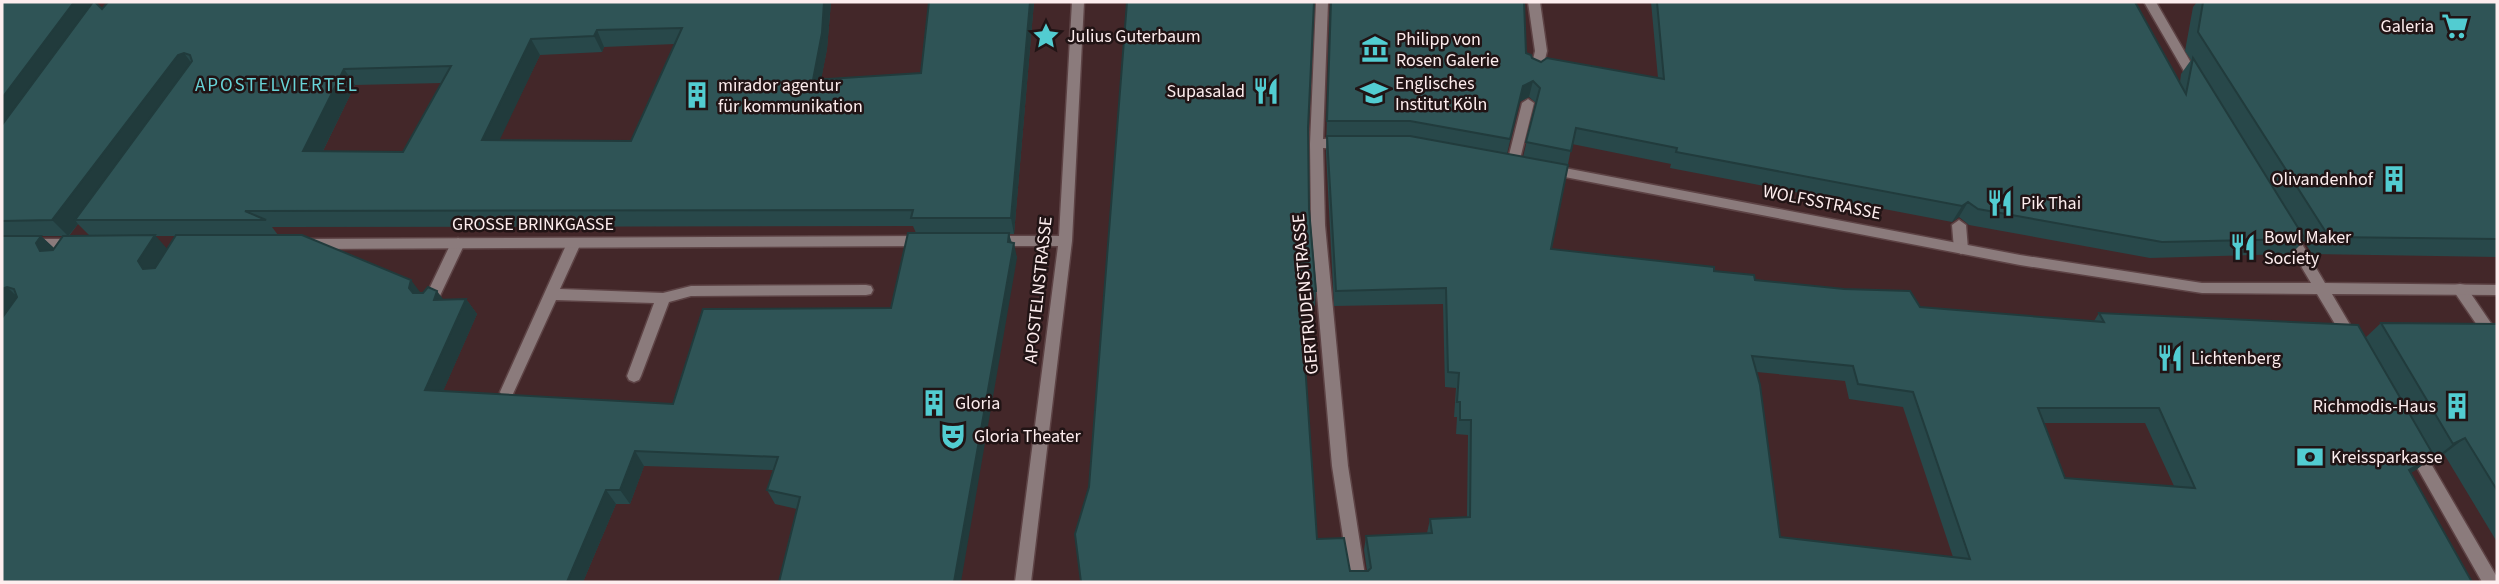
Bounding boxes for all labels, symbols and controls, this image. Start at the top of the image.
supermarket icon: Galeria [2440,11,2470,41]
place label: Galeria [2381,14,2434,39]
place icon: Julius Guterbaum [1031,21,1061,51]
place label: Julius Guterbaum [1067,24,1201,49]
place label: Philipp von Rosen Galerie [1396,27,1499,73]
museum icon: Philipp von Rosen Galerie [1360,34,1390,64]
place label: Englisches Institut Köln [1395,71,1487,117]
district label: APOSTELVIERTEL [195,72,359,99]
place label: mirador agentur für kommunikation [718,73,863,119]
restaurant icon: Supasalad [1251,76,1281,106]
school or university icon: Englisches Institut Köln [1359,78,1389,108]
place label: Supasalad [1167,79,1245,104]
building icon: mirador agentur für kommunikation [682,80,712,110]
building icon: Olivandenhof [2379,164,2409,194]
place label: Olivandenhof [2272,167,2374,192]
street label: WOLFSSTRASSE [1761,179,1883,226]
restaurant icon: Pik Thai [1985,188,2015,218]
place label: Pik Thai [2021,191,2081,216]
street label: GROSSE BRINKGASSE [452,212,614,237]
street label: GERTRUDENSTRASSE [1286,212,1325,376]
street label: APOSTELNSTRASSE [1018,215,1059,365]
place label: Bowl Maker Society [2264,225,2352,271]
restaurant icon: Bowl Maker Society [2228,232,2258,262]
restaurant icon: Lichtenberg [2155,343,2185,373]
place label: Lichtenberg [2191,346,2281,371]
building icon: Gloria [919,388,949,418]
place label: Gloria [955,391,1000,416]
building icon: Richmodis-Haus [2442,391,2472,421]
place label: Richmodis-Haus [2313,394,2436,419]
theatre icon: Gloria Theater [938,421,968,451]
place label: Gloria Theater [974,424,1082,449]
bank icon: Kreissparkasse [2295,442,2325,472]
place label: Kreissparkasse [2331,445,2443,470]

